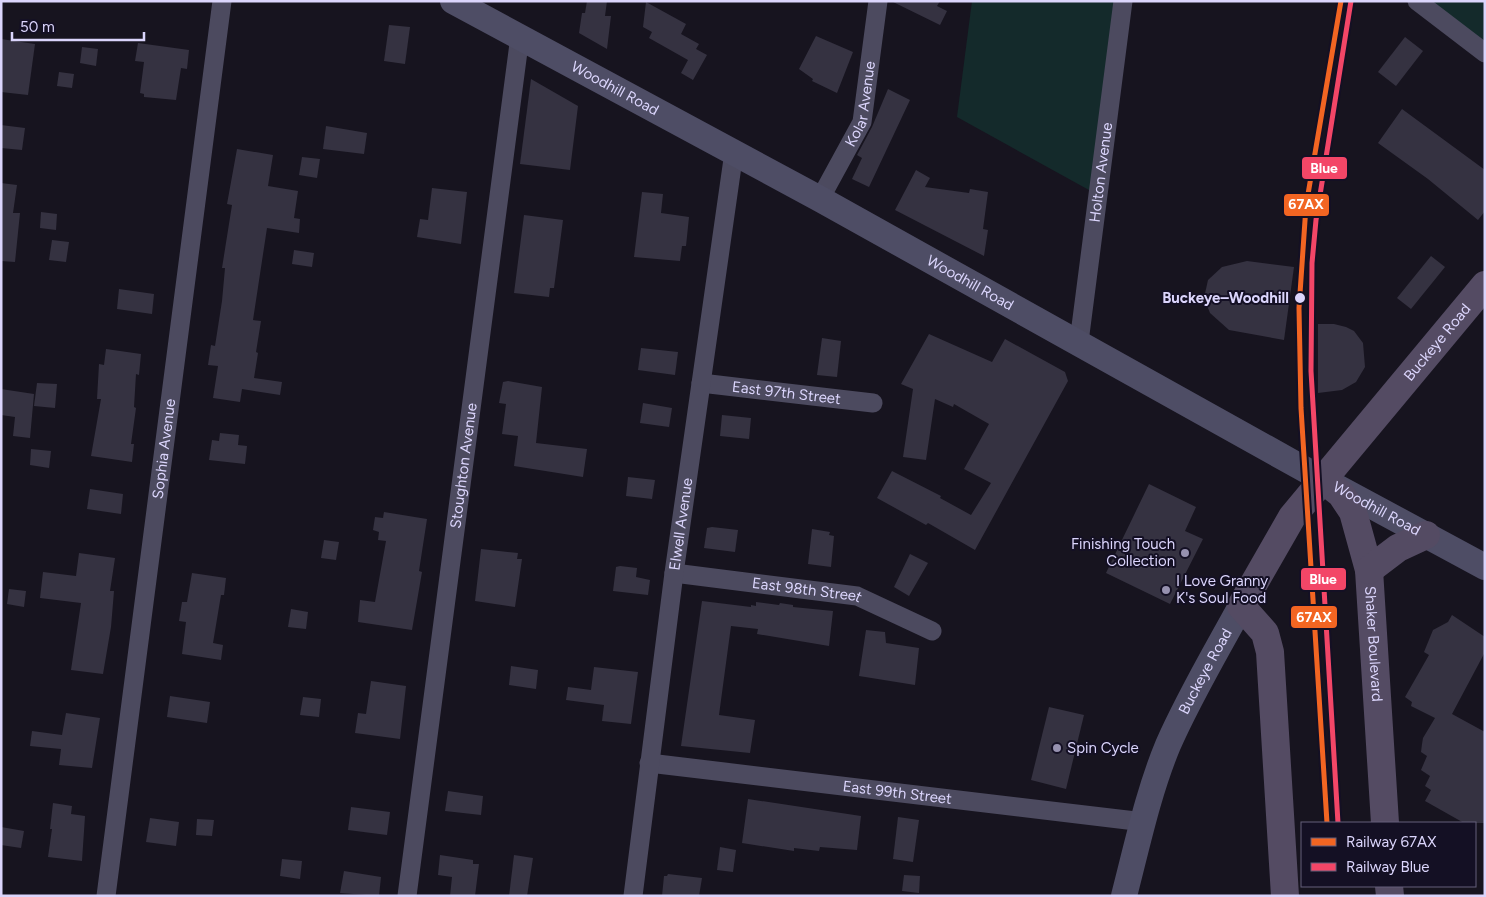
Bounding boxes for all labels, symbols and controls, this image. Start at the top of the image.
scale bar [12,10,145,42]
text: 50 m [20,18,55,36]
street label: Woodhill Road [568,57,662,119]
street label: Kolar Avenue [841,60,879,150]
street label: Holton Avenue [1086,121,1116,223]
line badge: Blue [1301,156,1348,180]
text: Blue [1310,160,1338,177]
line badge: 67AX [1283,193,1330,217]
text: 67AX [1288,196,1324,213]
street label: Woodhill Road [924,251,1017,314]
place label: Buckeye–Woodhill [1162,289,1289,307]
marker: Buckeye–Woodhill [1293,291,1307,305]
street label: Buckeye Road [1400,300,1475,385]
street label: East 97th Street [731,378,842,408]
street label: Sophia Avenue [149,398,179,500]
street label: Stoughton Avenue [446,402,481,530]
street label: Elwell Avenue [665,477,696,571]
street label: Woodhill Road [1330,478,1424,539]
place label: Finishing Touch Collection [1071,535,1175,570]
marker: Finishing Touch Collection [1179,547,1191,559]
line badge: Blue [1300,567,1347,591]
text: Blue [1309,571,1337,588]
place label: I Love Granny K's Soul Food [1176,572,1268,607]
street label: East 98th Street [751,574,865,606]
marker: I Love Granny K's Soul Food [1160,584,1172,596]
street label: Shaker Boulevard [1361,585,1386,702]
line badge: 67AX [1290,605,1338,629]
text: 67AX [1296,609,1332,626]
street label: Buckeye Road [1175,625,1236,717]
place label: Spin Cycle [1067,739,1139,757]
marker: Spin Cycle [1051,742,1063,754]
street label: East 99th Street [842,777,953,808]
legend [1301,822,1476,887]
text: Railway 67AX [1346,833,1437,851]
text: Railway Blue [1346,858,1430,876]

